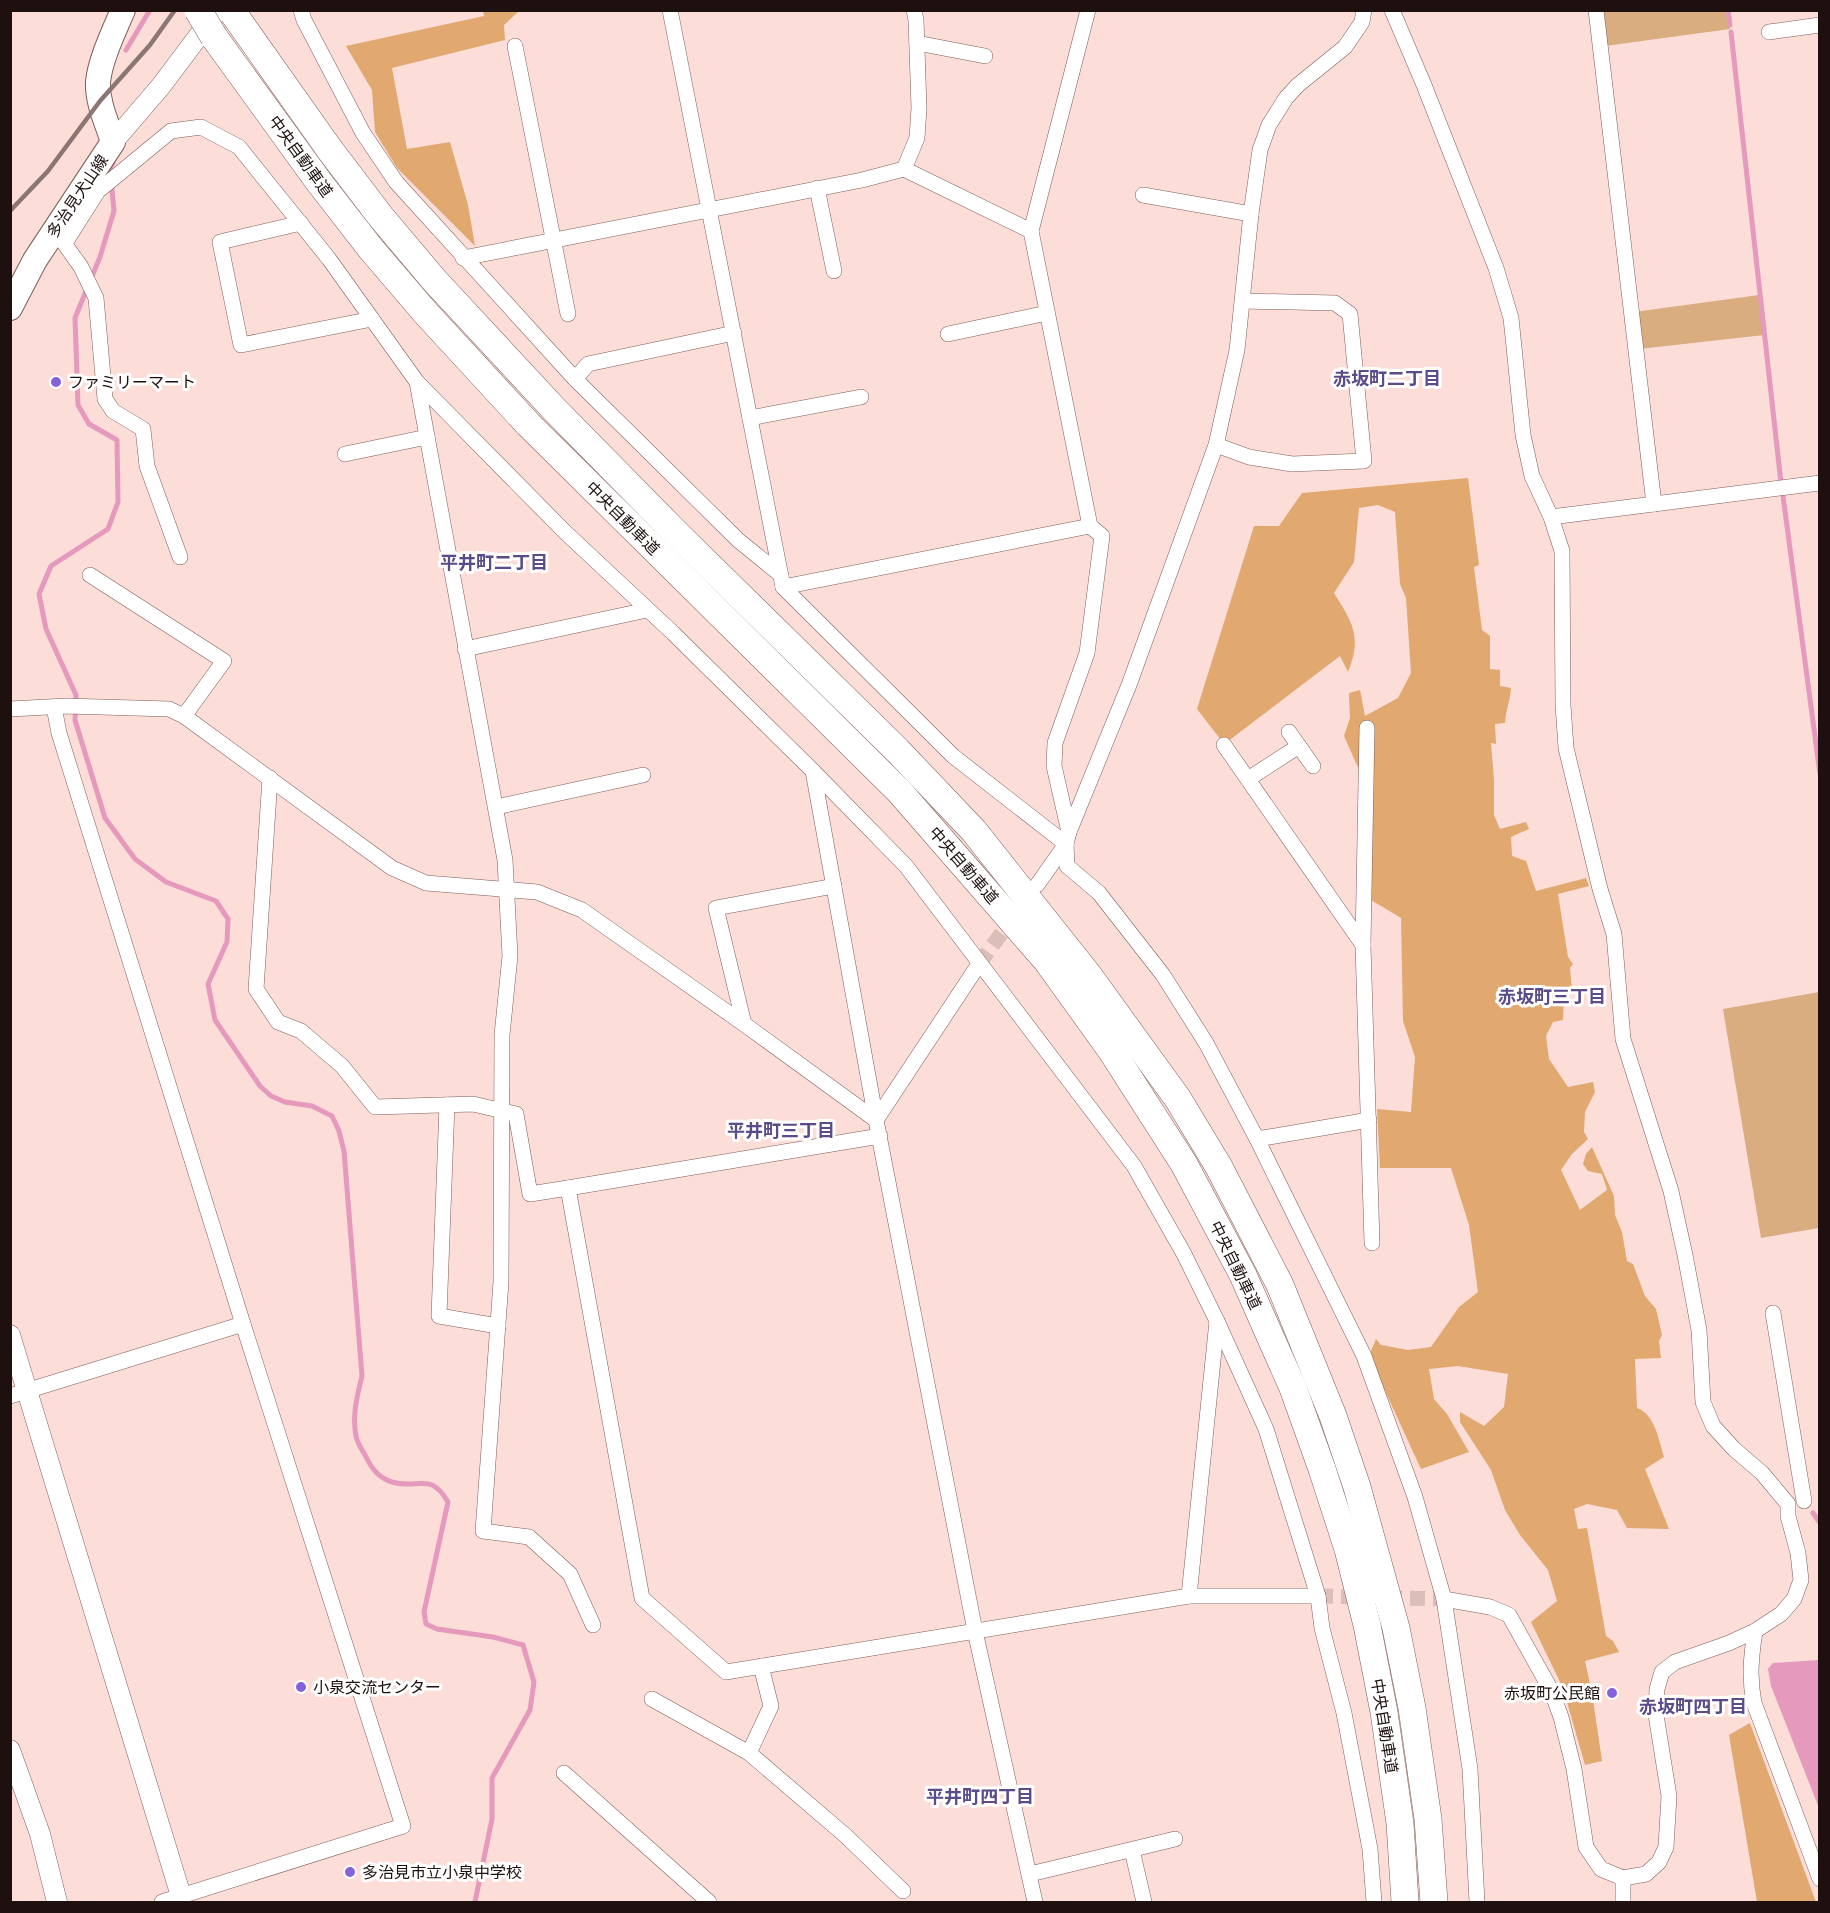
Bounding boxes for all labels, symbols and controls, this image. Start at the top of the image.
street label: 中央自動車道 [264,111,338,201]
street label: 多治見犬山線 [41,150,113,242]
district label: 赤坂町二丁目 [1333,366,1441,391]
place label: ファミリーマート [68,371,196,393]
marker: ファミリーマート [49,375,63,389]
street label: 中央自動車道 [581,476,665,560]
district label: 平井町二丁目 [440,550,548,575]
street label: 中央自動車道 [924,822,1004,908]
district label: 赤坂町三丁目 [1498,984,1606,1009]
district label: 平井町三丁目 [727,1118,835,1143]
street label: 中央自動車道 [1205,1217,1267,1313]
place label: 小泉交流センター [313,1676,441,1698]
street label: 中央自動車道 [1367,1677,1403,1775]
marker: 小泉交流センター [294,1680,308,1694]
place label: 赤坂町公民館 [1504,1682,1600,1704]
marker: 赤坂町公民館 [1605,1686,1619,1700]
district label: 赤坂町四丁目 [1639,1694,1747,1719]
district label: 平井町四丁目 [926,1784,1034,1809]
place label: 多治見市立小泉中学校 [362,1861,522,1883]
marker: 多治見市立小泉中学校 [343,1865,357,1879]

